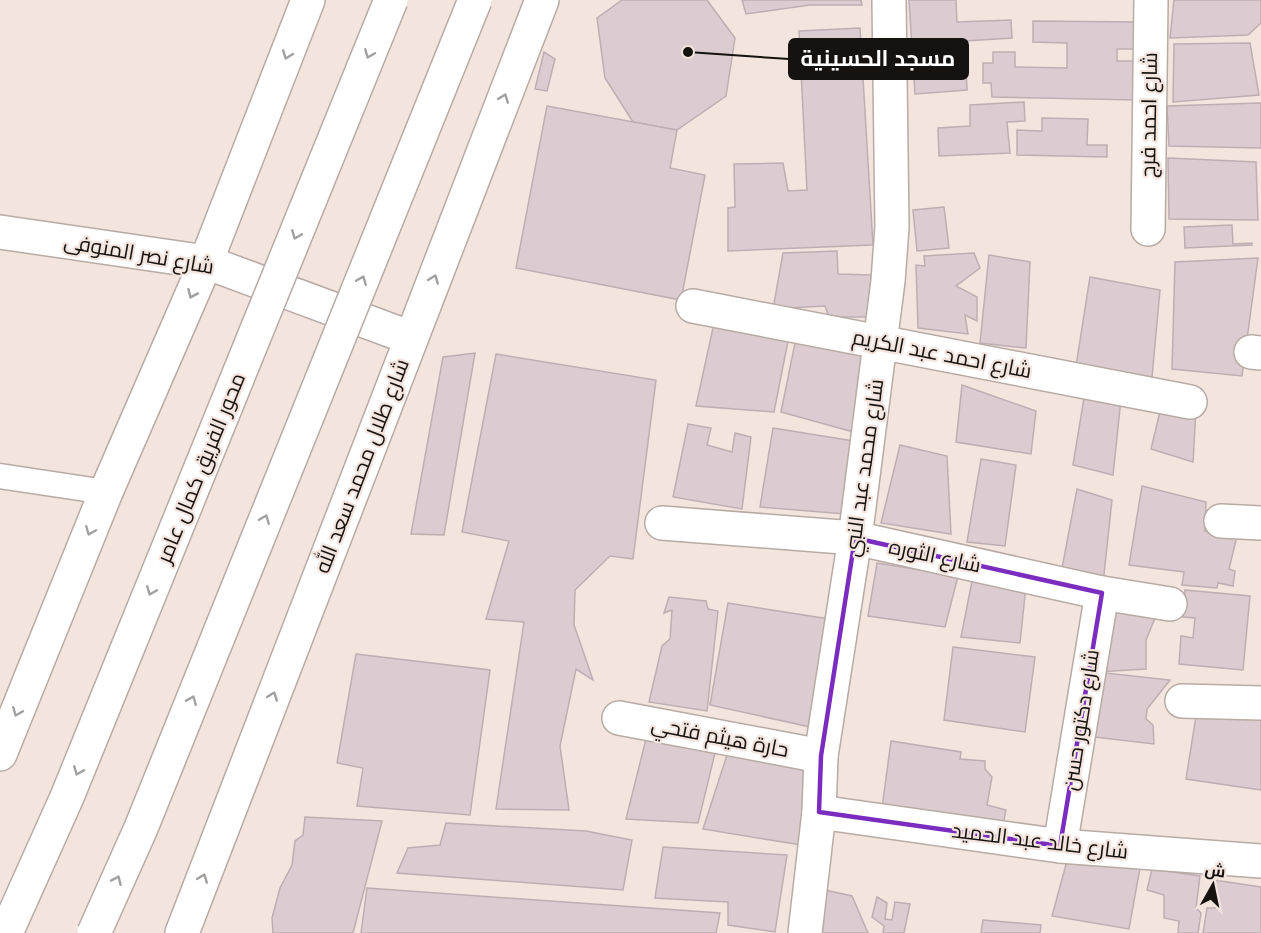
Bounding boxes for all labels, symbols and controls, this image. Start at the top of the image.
callout: مسجد الحسينية [789,39,968,79]
text: مسجد الحسينية [801,42,955,72]
one-way arrow [282,48,294,59]
one-way arrow [364,48,376,59]
street label: شارع احمد فرج [1133,52,1164,178]
one-way arrow [497,93,510,103]
street label: شارع نصر المنوفى [62,226,216,281]
one-way arrow [291,229,303,240]
one-way arrow [355,275,367,286]
one-way arrow [427,275,439,286]
one-way arrow [187,288,199,299]
street label: شارع احمد عبد الكريم [850,322,1034,385]
street label: شارع طلال محمد سعد الله [307,354,416,577]
street label: محور الفريق كمال عامر [149,368,251,568]
street label: شارع محمد عبد النبي [837,377,892,559]
one-way arrow [258,514,271,525]
one-way arrow [85,525,97,536]
street label: شارع الثوره [886,532,984,579]
one-way arrow [146,584,158,595]
street label: شارع دكتور حسن [1055,647,1106,793]
one-way arrow [266,692,278,703]
one-way arrow [185,695,197,706]
one-way arrow [12,706,24,717]
street label: حارة هيثم فتحي [648,709,791,766]
one-way arrow [73,765,85,776]
street label: شارع خالد عبد الحميد [950,815,1130,866]
north arrow [1183,855,1243,915]
text: ش [1203,858,1227,883]
one-way arrow [196,874,208,885]
one-way arrow [110,875,122,886]

